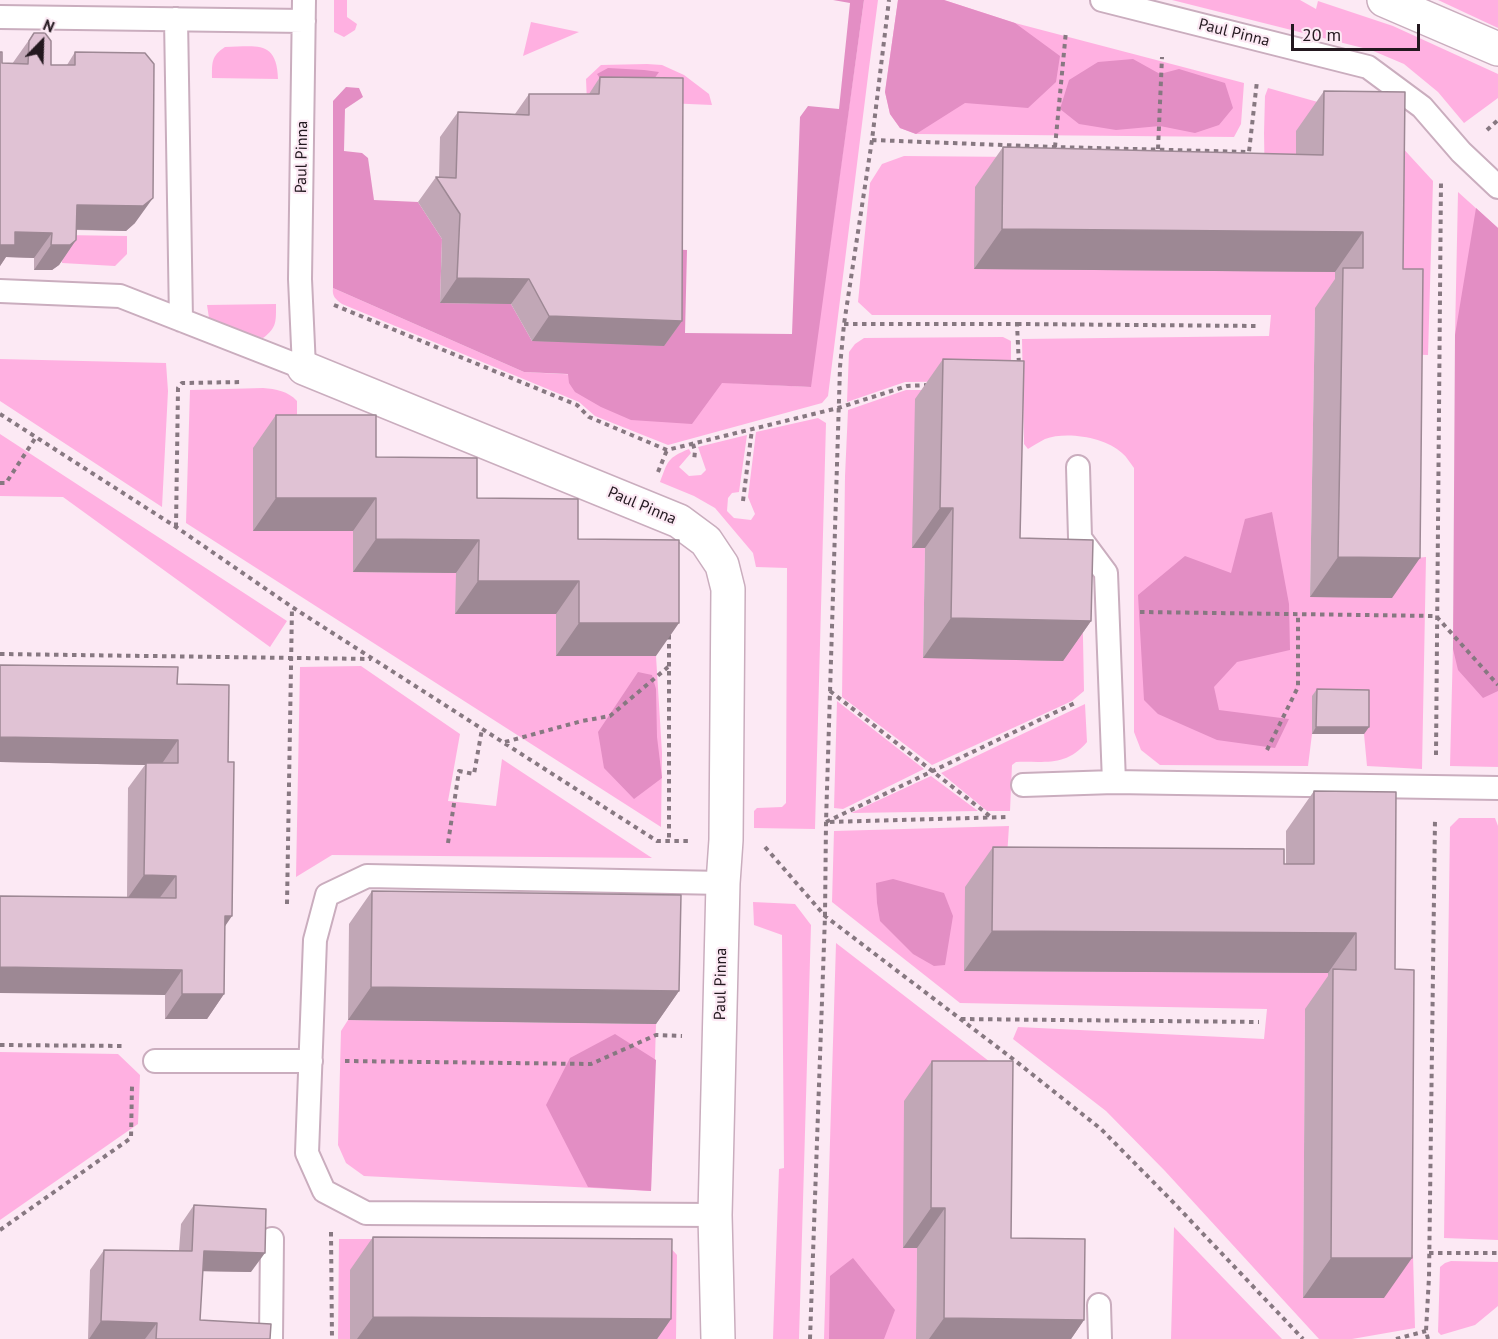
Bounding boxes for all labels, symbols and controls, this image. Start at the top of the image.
north arrow [12,12,72,72]
scale bar [1294,12,1423,50]
text: N [40,14,58,37]
street label: Paul Pinna [1196,15,1272,51]
text: 20 m [1302,23,1341,46]
street label: Paul Pinna [292,121,312,193]
street label: Paul Pinna [605,483,679,529]
street label: Paul Pinna [711,948,731,1020]

